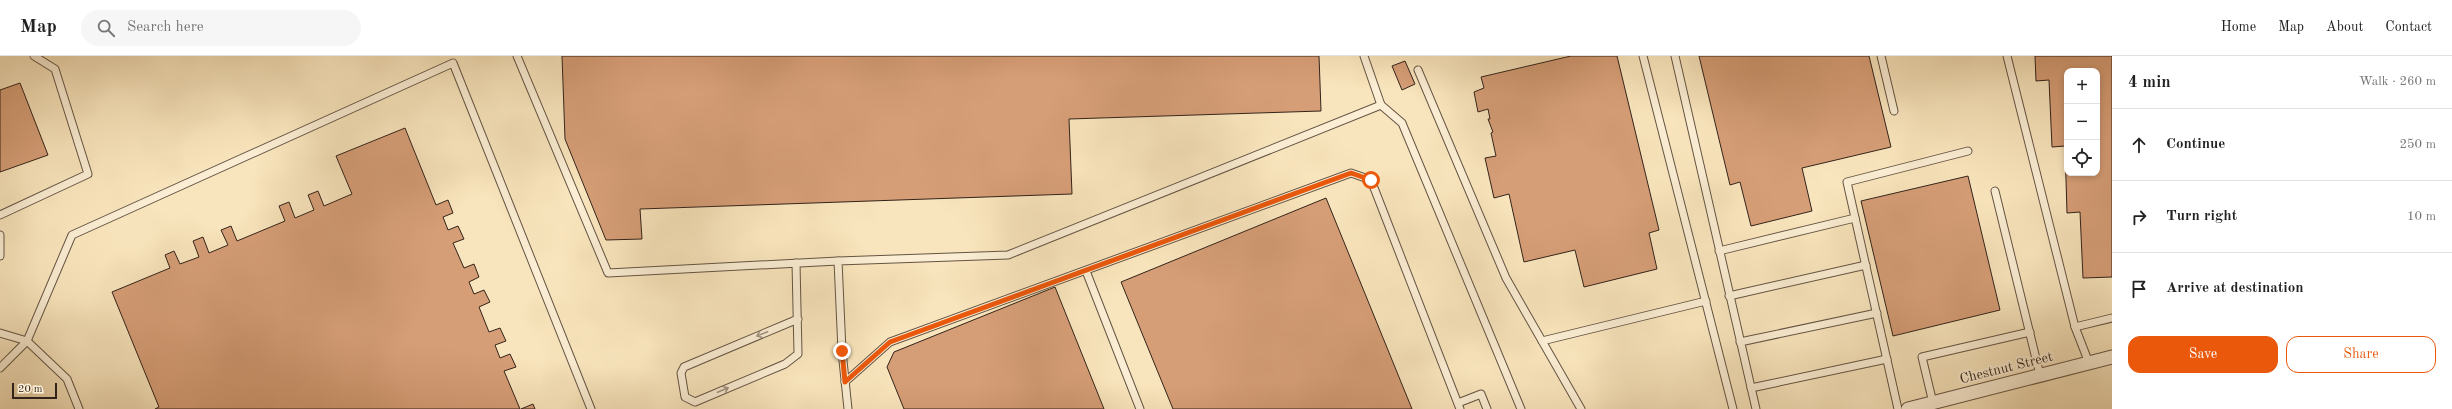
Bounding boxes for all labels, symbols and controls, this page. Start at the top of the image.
search box [81,10,361,46]
icon: search [95,17,117,39]
text: Map [20,18,57,37]
text: Search here [127,20,204,35]
text: Home [2221,20,2256,34]
text: Map [2278,20,2304,34]
text: About [2326,20,2363,34]
text: Contact [2385,20,2432,34]
map controls [2064,68,2100,176]
button: + [2064,68,2100,104]
text: 4 min [2128,74,2171,91]
text: Walk · 260 m [2359,75,2436,88]
button: − [2064,104,2100,140]
icon: ahead [2128,134,2150,156]
text: Continue [2166,137,2225,152]
text: 250 m [2399,138,2436,151]
button: locate [2064,140,2100,176]
route start [1362,171,1380,189]
icon: right [2128,206,2150,228]
text: Turn right [2166,209,2237,224]
text: 10 m [2407,210,2436,223]
icon: arrive [2128,278,2150,300]
text: Arrive at destination [2166,281,2304,296]
one-way arrow [756,331,768,339]
button: Save [2128,336,2278,373]
button: Share [2286,336,2436,373]
route end [833,342,851,360]
street label: Chestnut Street [1958,350,2054,386]
scale bar [12,381,57,400]
text: 20 m [18,384,43,395]
one-way arrow [717,386,729,393]

